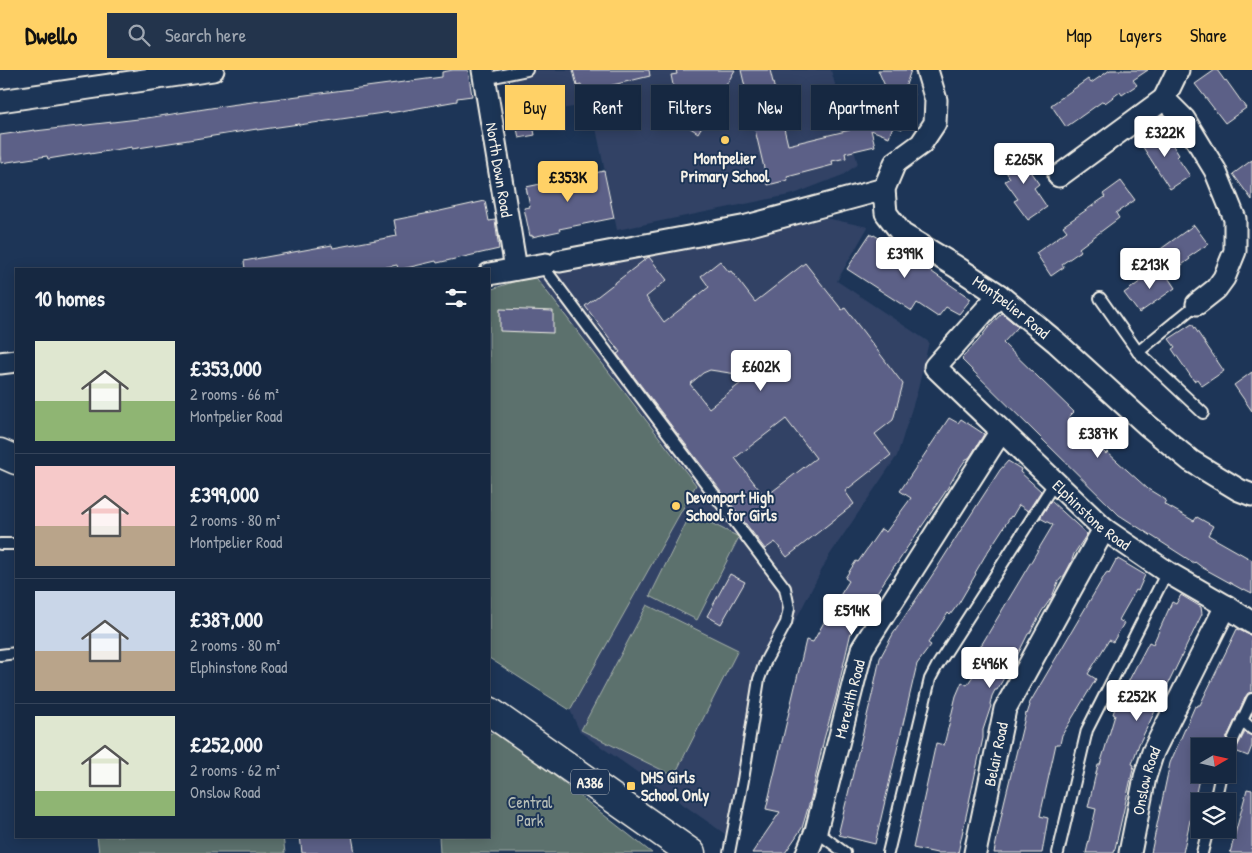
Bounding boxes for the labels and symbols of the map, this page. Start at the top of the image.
pin: £322K [1130,116,1200,158]
street label: North Down Road [481,121,518,219]
marker: Montpelier Primary School [719,134,731,146]
pin: £265K [989,142,1059,185]
place label: Montpelier Primary School [681,147,770,188]
pin: £353K [533,160,603,203]
pin: £399K [870,236,940,279]
pin: £213K [1115,248,1185,290]
street label: Montpelier Road [969,270,1055,344]
pin: £602K [726,350,796,392]
pin: £387K [1063,416,1133,459]
street label: Elphinstone Road [1048,475,1135,555]
place label: Devonport High School for Girls [686,486,778,526]
marker: Devonport High School for Girls [670,500,682,512]
pin: £514K [817,594,887,636]
pin: £496K [955,646,1025,689]
street label: Meredith Road [829,657,870,741]
pin: £252K [1102,680,1172,722]
street label: Belair Road [978,720,1013,788]
north arrow [1191,738,1236,782]
street label: Onslow Road [1127,742,1165,817]
place label: DHS Girls School Only [641,766,709,807]
road number: A386 [571,770,609,794]
marker: DHS Girls School Only [625,780,637,792]
park label: Central Park [508,791,553,831]

